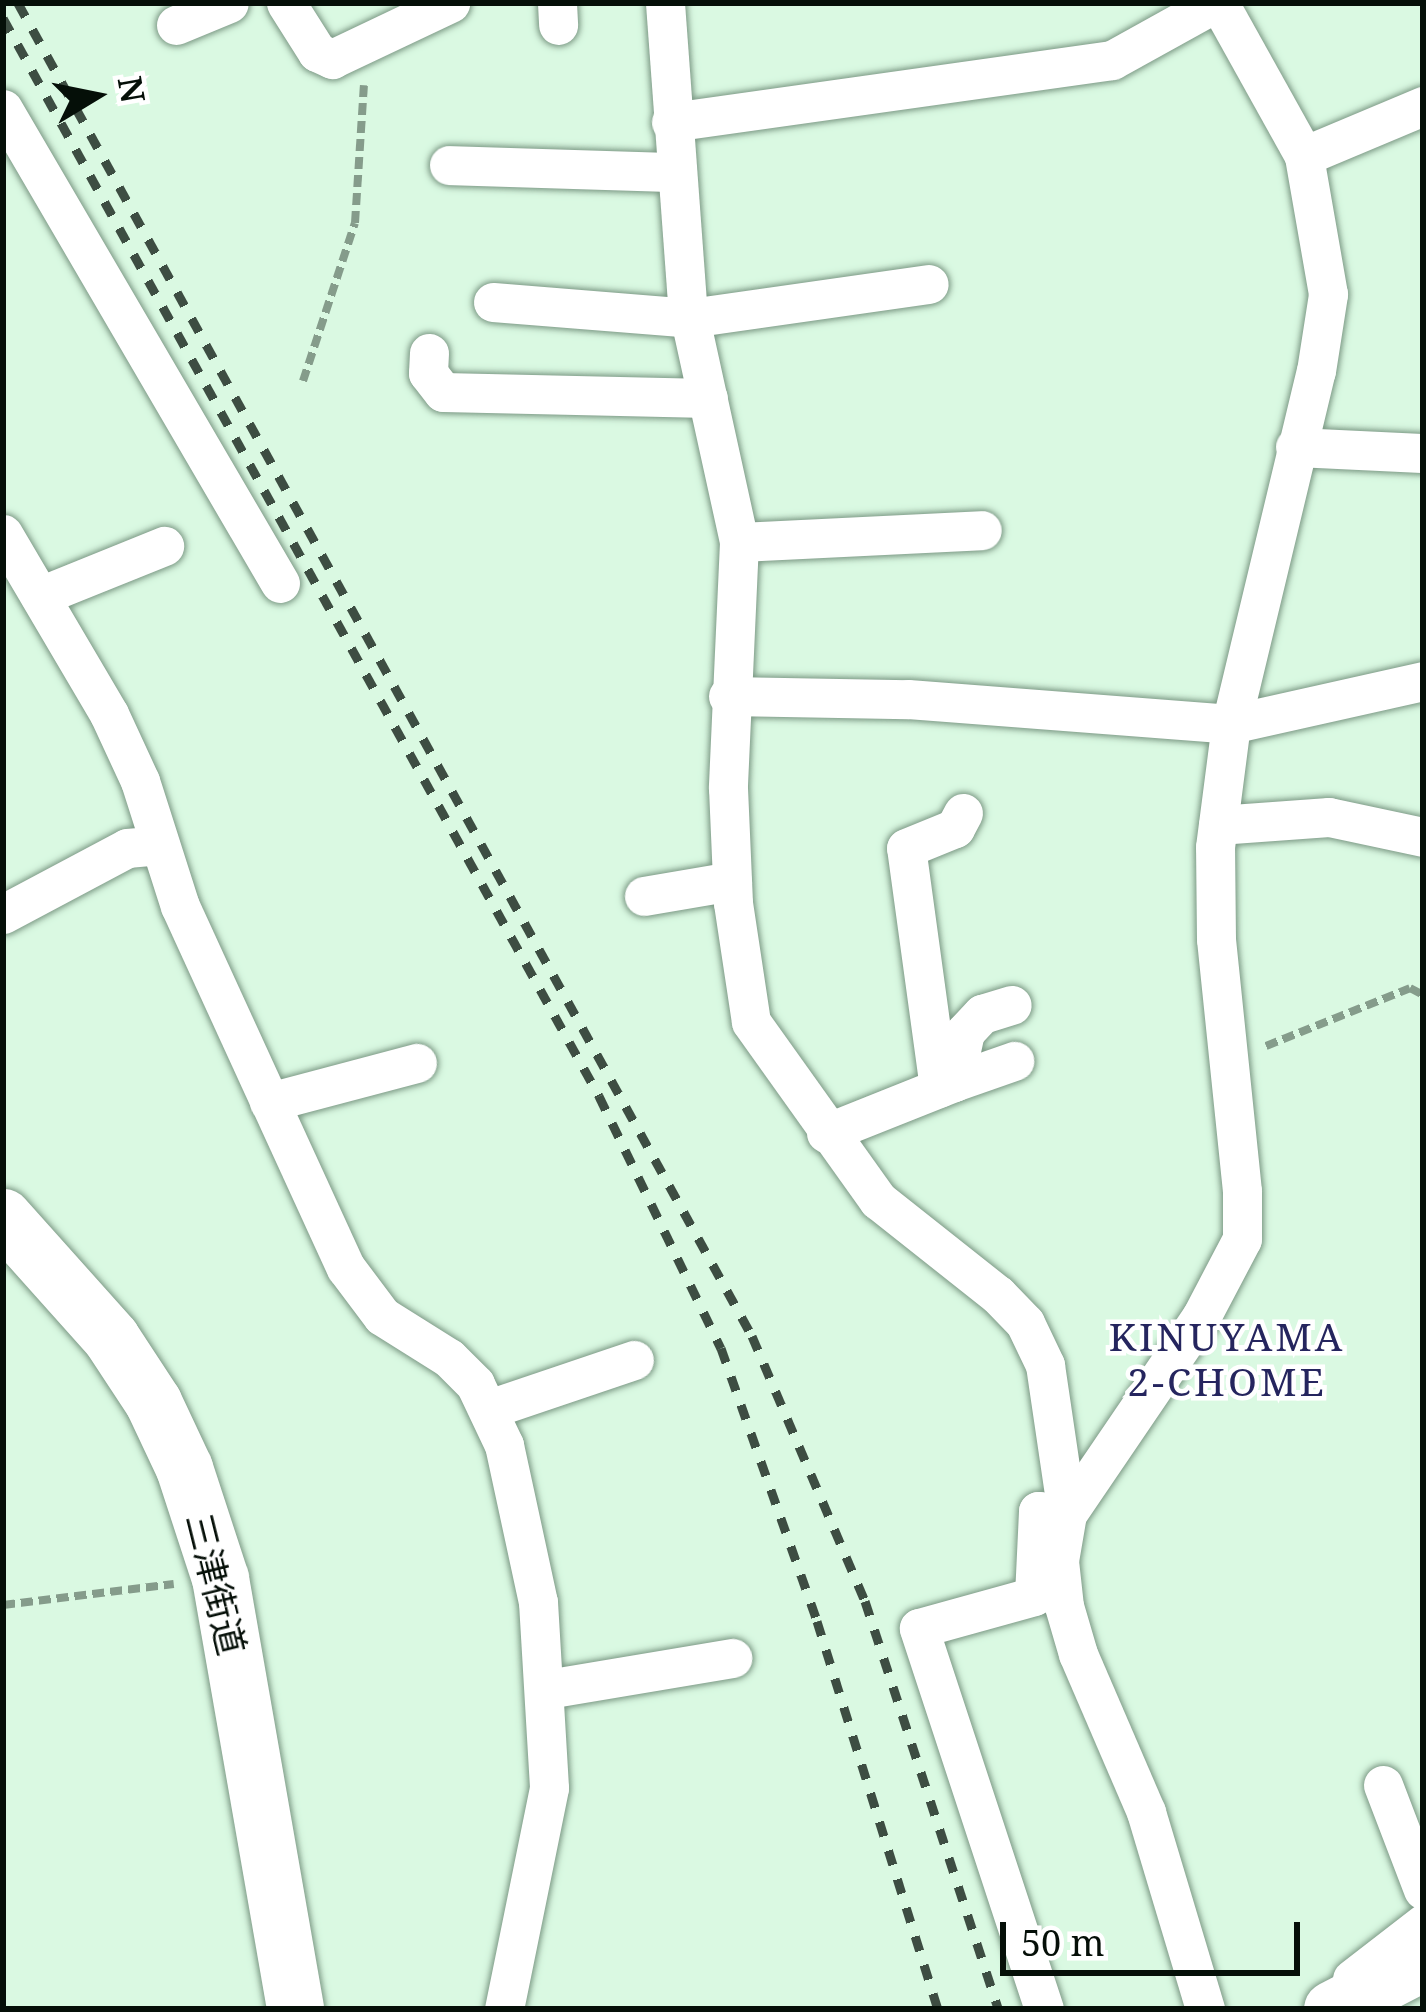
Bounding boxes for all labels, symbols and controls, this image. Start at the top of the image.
north arrow [36,36,156,156]
text: N [108,73,156,106]
district label: KINUYAMA 2-CHOME [1109,1314,1345,1405]
street label: 三津街道 [178,1509,254,1659]
scale bar [1006,1898,1306,1972]
text: 50 m [1021,1918,1105,1967]

